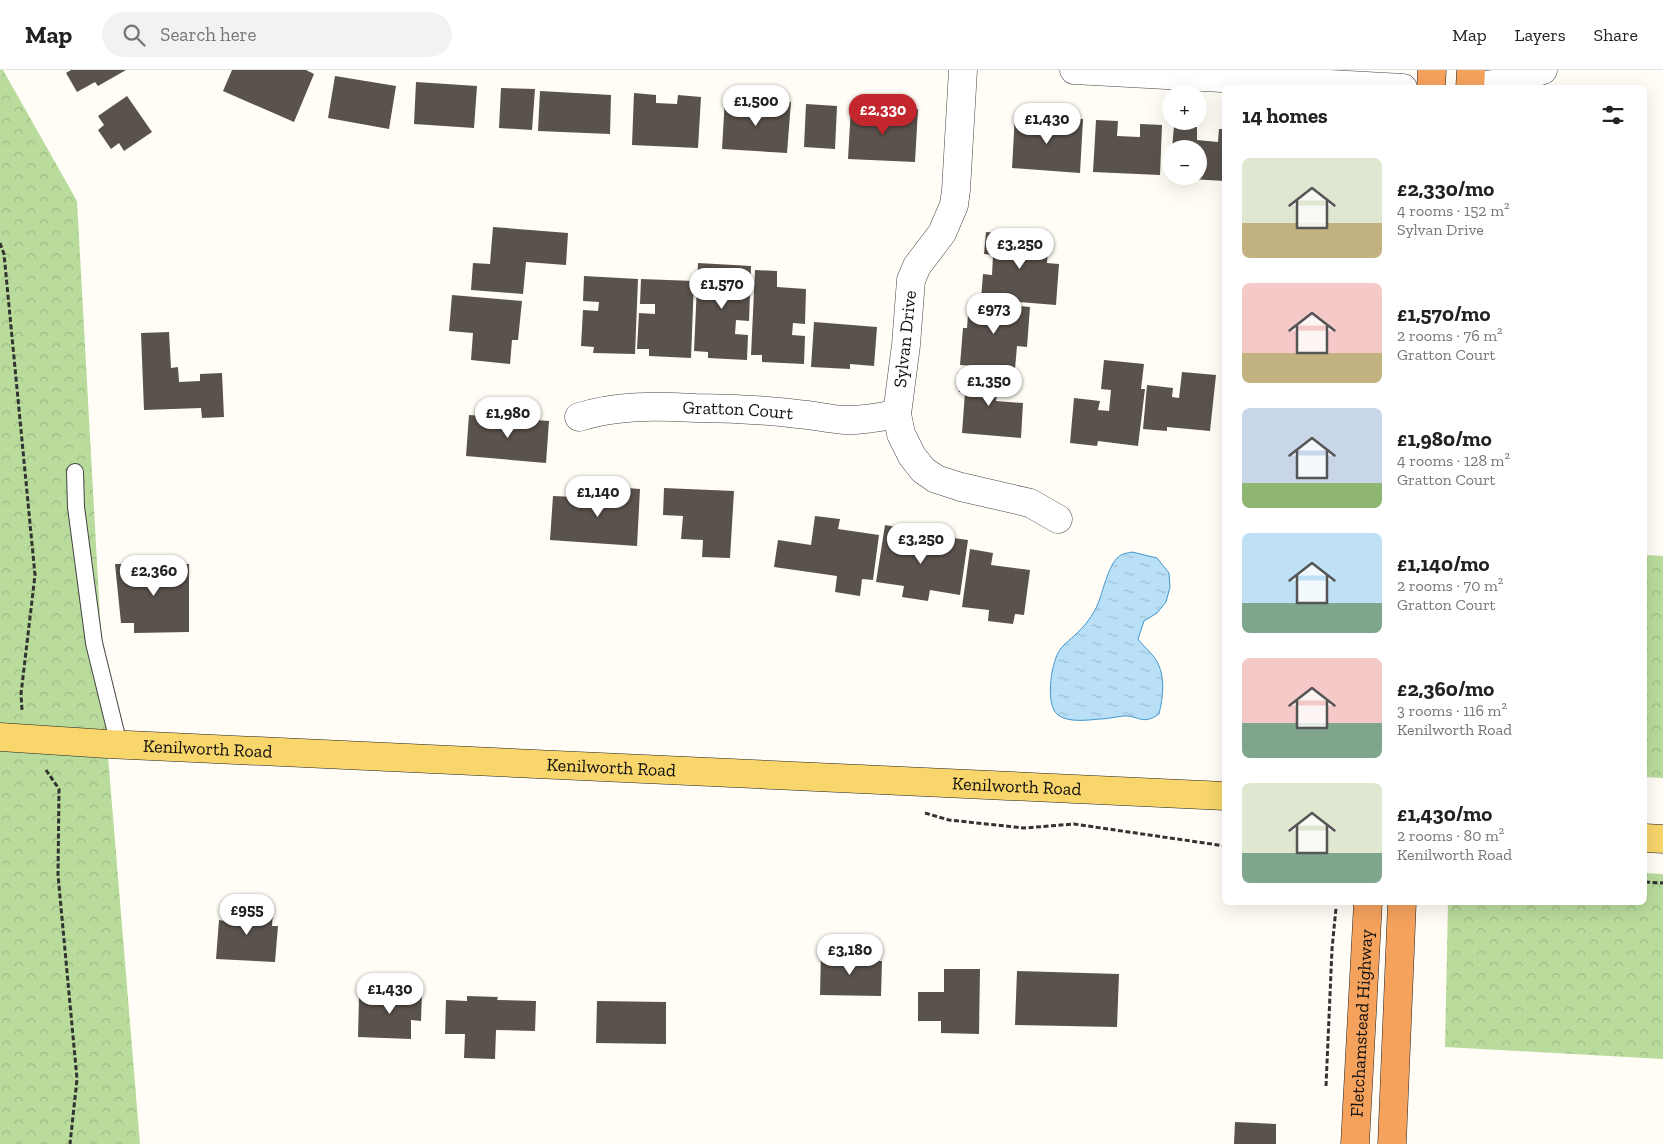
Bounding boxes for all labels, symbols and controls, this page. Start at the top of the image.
search box [102,12,452,57]
text: Map [25,20,72,49]
icon: search [120,21,148,49]
text: Search here [160,23,257,46]
text: Map [1452,24,1487,46]
text: Layers [1515,24,1566,46]
text: Share [1594,24,1638,46]
pin: £1,500 [715,85,797,127]
map controls [1162,85,1207,185]
button: + [1162,85,1207,130]
text: £1,500 [734,91,778,110]
pin: £2,330 [842,93,924,136]
text: £2,330 [860,100,906,119]
icon: filters [1599,101,1627,129]
pin: £1,430 [1006,102,1088,145]
text: 14 homes [1242,103,1328,128]
text: £1,430 [1025,109,1069,128]
button: − [1162,140,1207,185]
text: £2,330/mo [1397,176,1494,201]
icon: home [1282,178,1342,238]
text: 4 rooms · 152 m² [1397,201,1510,220]
text: Sylvan Drive [1397,220,1484,239]
pin: £3,250 [979,228,1061,270]
text: £3,250 [997,234,1043,253]
pin: £1,570 [681,268,763,310]
text: £1,570 [700,274,744,293]
street label: Sylvan Drive [889,289,921,389]
pin: £973 [964,292,1024,335]
text: £973 [978,299,1010,318]
text: £1,570/mo [1397,301,1490,326]
icon: home [1282,303,1342,363]
text: 2 rooms · 76 m² [1397,326,1503,345]
text: Gratton Court [1397,345,1496,364]
pin: £1,350 [948,364,1030,407]
text: £1,350 [967,371,1011,390]
pin: £1,980 [467,396,549,439]
street label: Gratton Court [682,396,795,424]
text: £1,980 [486,403,530,422]
text: £1,980/mo [1397,426,1492,451]
icon: home [1282,428,1342,488]
text: 4 rooms · 128 m² [1397,451,1510,470]
text: Gratton Court [1397,470,1496,489]
pin: £1,140 [557,476,639,518]
text: £1,140 [577,482,619,501]
pin: £3,250 [880,522,962,565]
text: £3,250 [898,529,944,548]
text: £1,140/mo [1397,551,1490,576]
icon: home [1282,553,1342,613]
pin: £2,360 [113,554,195,597]
text: £2,360 [131,561,177,580]
text: 2 rooms · 70 m² [1397,576,1503,595]
text: Gratton Court [1397,595,1496,614]
text: £2,360/mo [1397,676,1494,701]
icon: home [1282,678,1342,738]
text: 3 rooms · 116 m² [1397,701,1507,720]
text: Kenilworth Road [1397,720,1512,739]
street label: Kenilworth Road [143,735,273,763]
street label: Kenilworth Road [546,753,676,781]
street label: Kenilworth Road [952,772,1082,800]
text: £1,430/mo [1397,801,1492,826]
icon: home [1282,803,1342,863]
text: 2 rooms · 80 m² [1397,826,1504,845]
text: Kenilworth Road [1397,845,1512,864]
pin: £955 [217,894,277,936]
text: £955 [230,900,264,919]
street label: Fletchamstead Highway [1345,928,1378,1118]
pin: £3,180 [809,934,891,976]
text: £3,180 [828,940,872,959]
pin: £1,430 [349,972,431,1015]
text: £1,430 [368,979,412,998]

